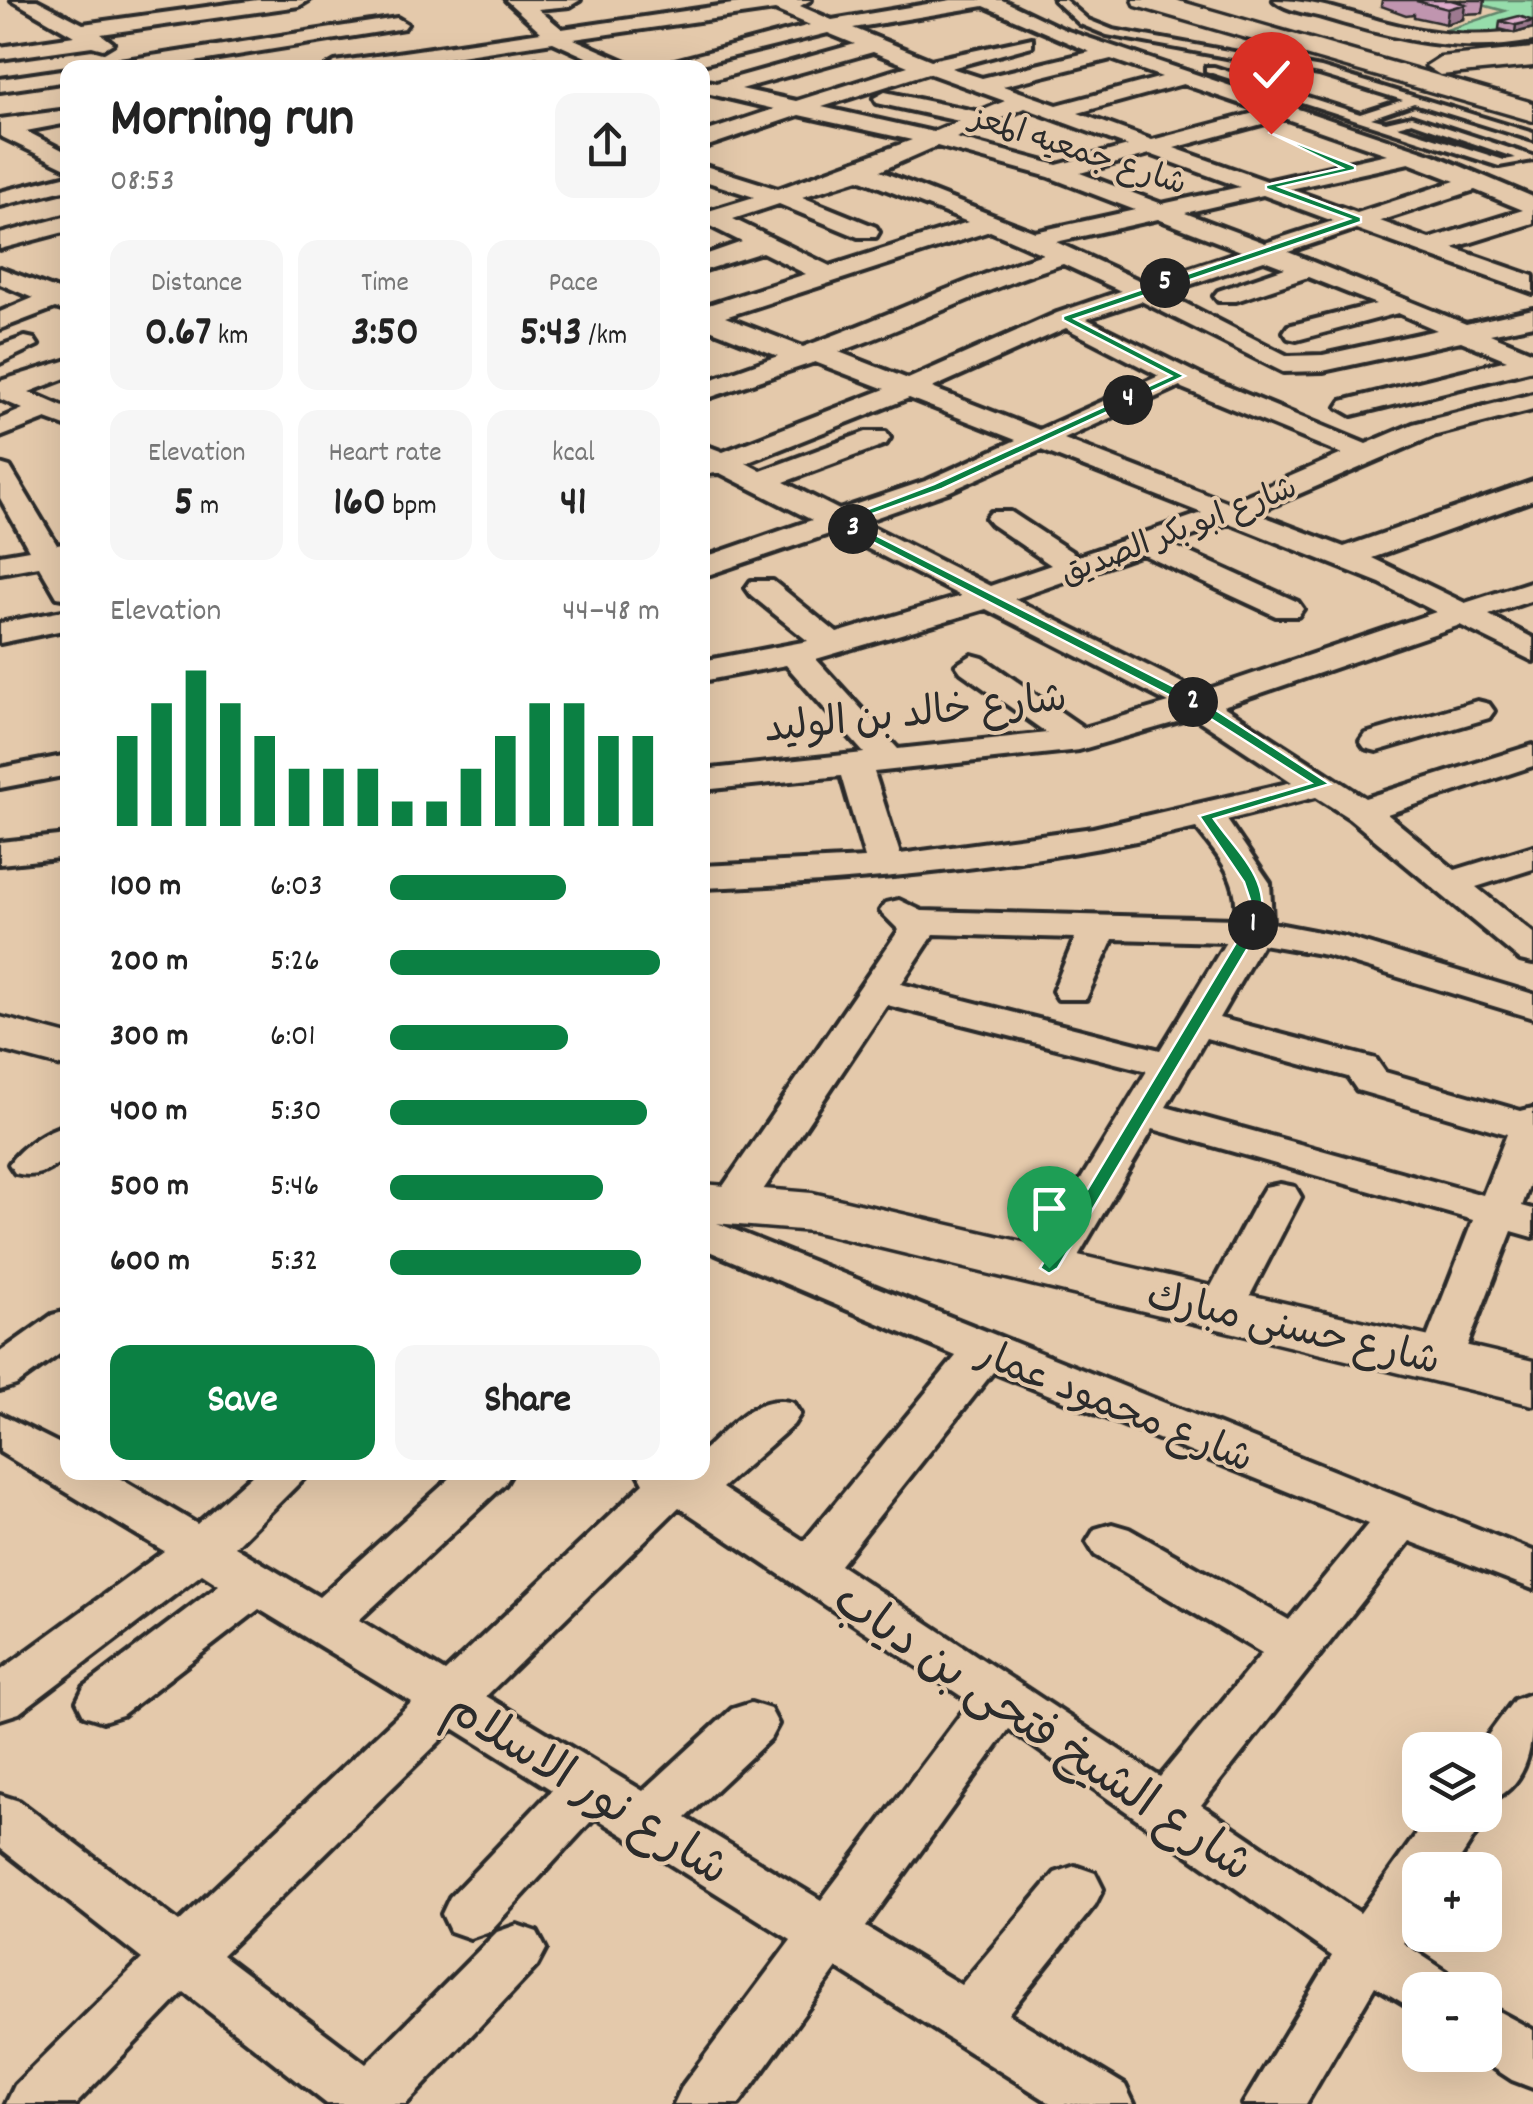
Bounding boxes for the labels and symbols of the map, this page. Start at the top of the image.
pin [1229,32,1314,135]
street label: شارع جمعيه المعز [961,96,1191,210]
pin: 5 [1140,258,1190,308]
pin: 4 [1103,375,1153,425]
street label: شارع ابو بكر الصديق [1055,467,1305,600]
pin: 3 [828,504,878,554]
street label: شارع خالد بن الوليد [761,673,1070,762]
pin: 2 [1168,677,1218,727]
pin: 1 [1228,900,1278,950]
pin [1007,1166,1092,1269]
street label: شارع حسنى مبارك [1140,1271,1445,1394]
street label: شارع محمود عمار [966,1328,1260,1491]
street label: شارع الشيخ فتحى بن دياب [817,1569,1265,1903]
street label: شارع نور الاسلام [430,1678,740,1907]

